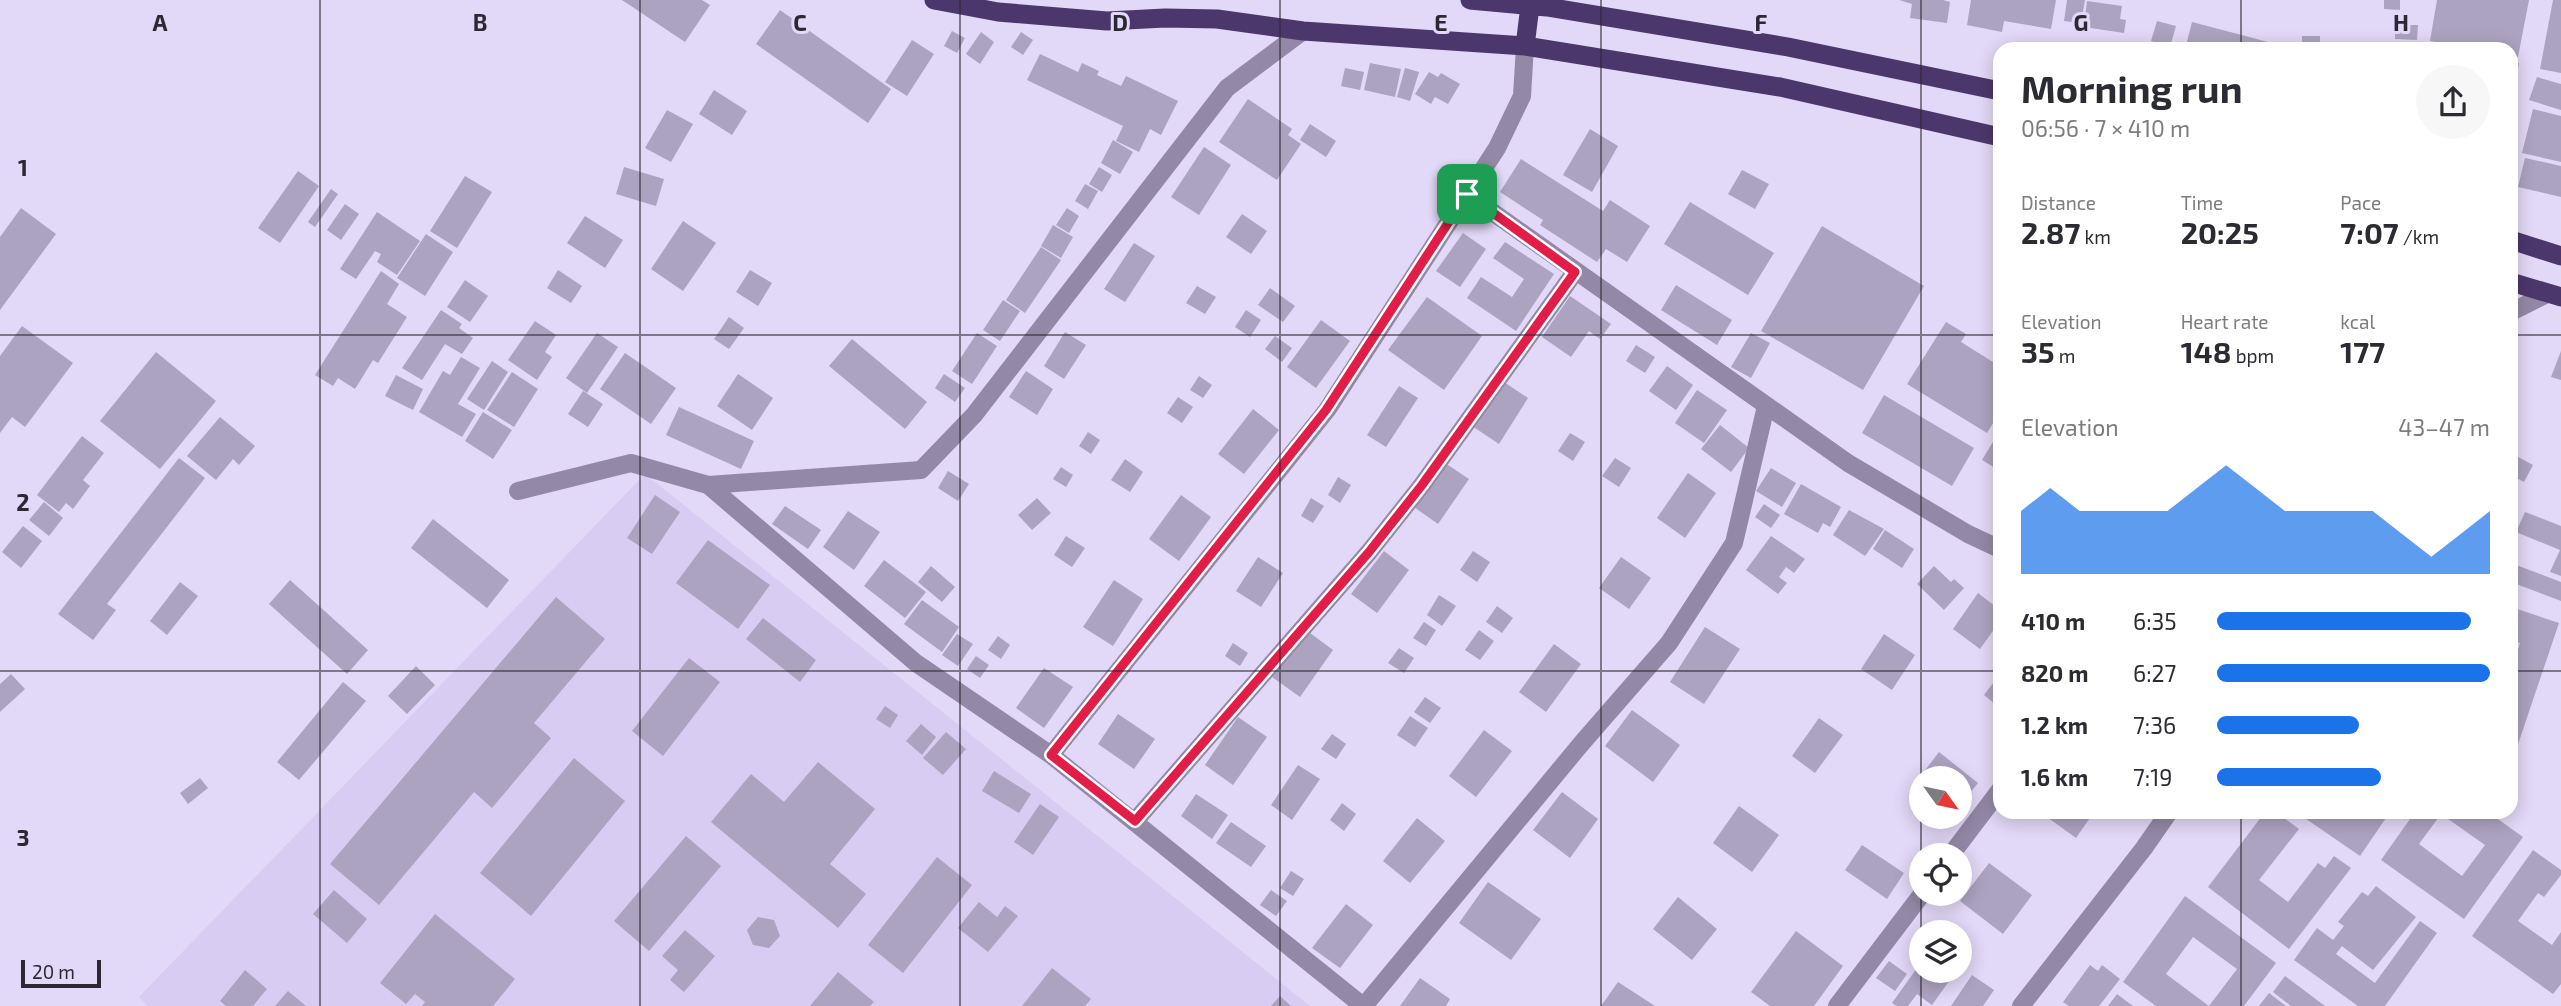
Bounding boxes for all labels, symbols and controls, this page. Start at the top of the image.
text: A [152,8,168,36]
text: B [473,8,487,36]
text: C [793,8,807,36]
text: D [1112,8,1128,36]
text: E [1434,8,1448,36]
text: F [1755,8,1768,36]
text: G [2074,8,2088,36]
text: H [2393,8,2409,36]
text: Morning run [2021,65,2242,111]
button: share [2416,65,2490,139]
text: 06:56 · 7 × 410 m [2021,114,2190,142]
text: 1 [18,153,28,181]
pin [1437,164,1497,224]
icon: arrive [1448,175,1486,213]
text: Distance [2021,191,2096,214]
text: Time [2181,191,2223,214]
text: Pace [2340,191,2381,214]
text: 2.87 [2021,214,2080,250]
text: 20:25 [2181,214,2259,250]
text: 7:07 [2340,214,2399,250]
text: km [2080,225,2111,248]
text: /km [2399,225,2439,248]
text: Elevation [2021,310,2102,333]
text: Heart rate [2181,310,2269,333]
text: kcal [2340,310,2375,333]
text: 35 [2021,333,2055,369]
text: 148 [2181,333,2231,369]
text: 177 [2340,333,2385,369]
text: m [2055,344,2075,367]
text: bpm [2231,344,2274,367]
text: Elevation [2021,413,2119,441]
text: 43–47 m [2398,413,2490,441]
text: 2 [16,488,30,516]
text: 410 m [2021,607,2085,635]
text: 6:35 [2133,607,2177,635]
text: 820 m [2021,659,2088,687]
text: 6:27 [2133,659,2176,687]
text: 1.2 km [2021,711,2088,739]
text: 7:36 [2133,711,2176,739]
text: 1.6 km [2021,763,2088,791]
text: 7:19 [2133,763,2173,791]
north arrow [1909,766,1972,830]
map controls [1909,766,1972,983]
text: 3 [16,823,30,851]
button: locate [1909,843,1972,906]
button: layers [1909,920,1972,983]
scale bar [21,957,102,989]
text: 20 m [32,960,75,983]

